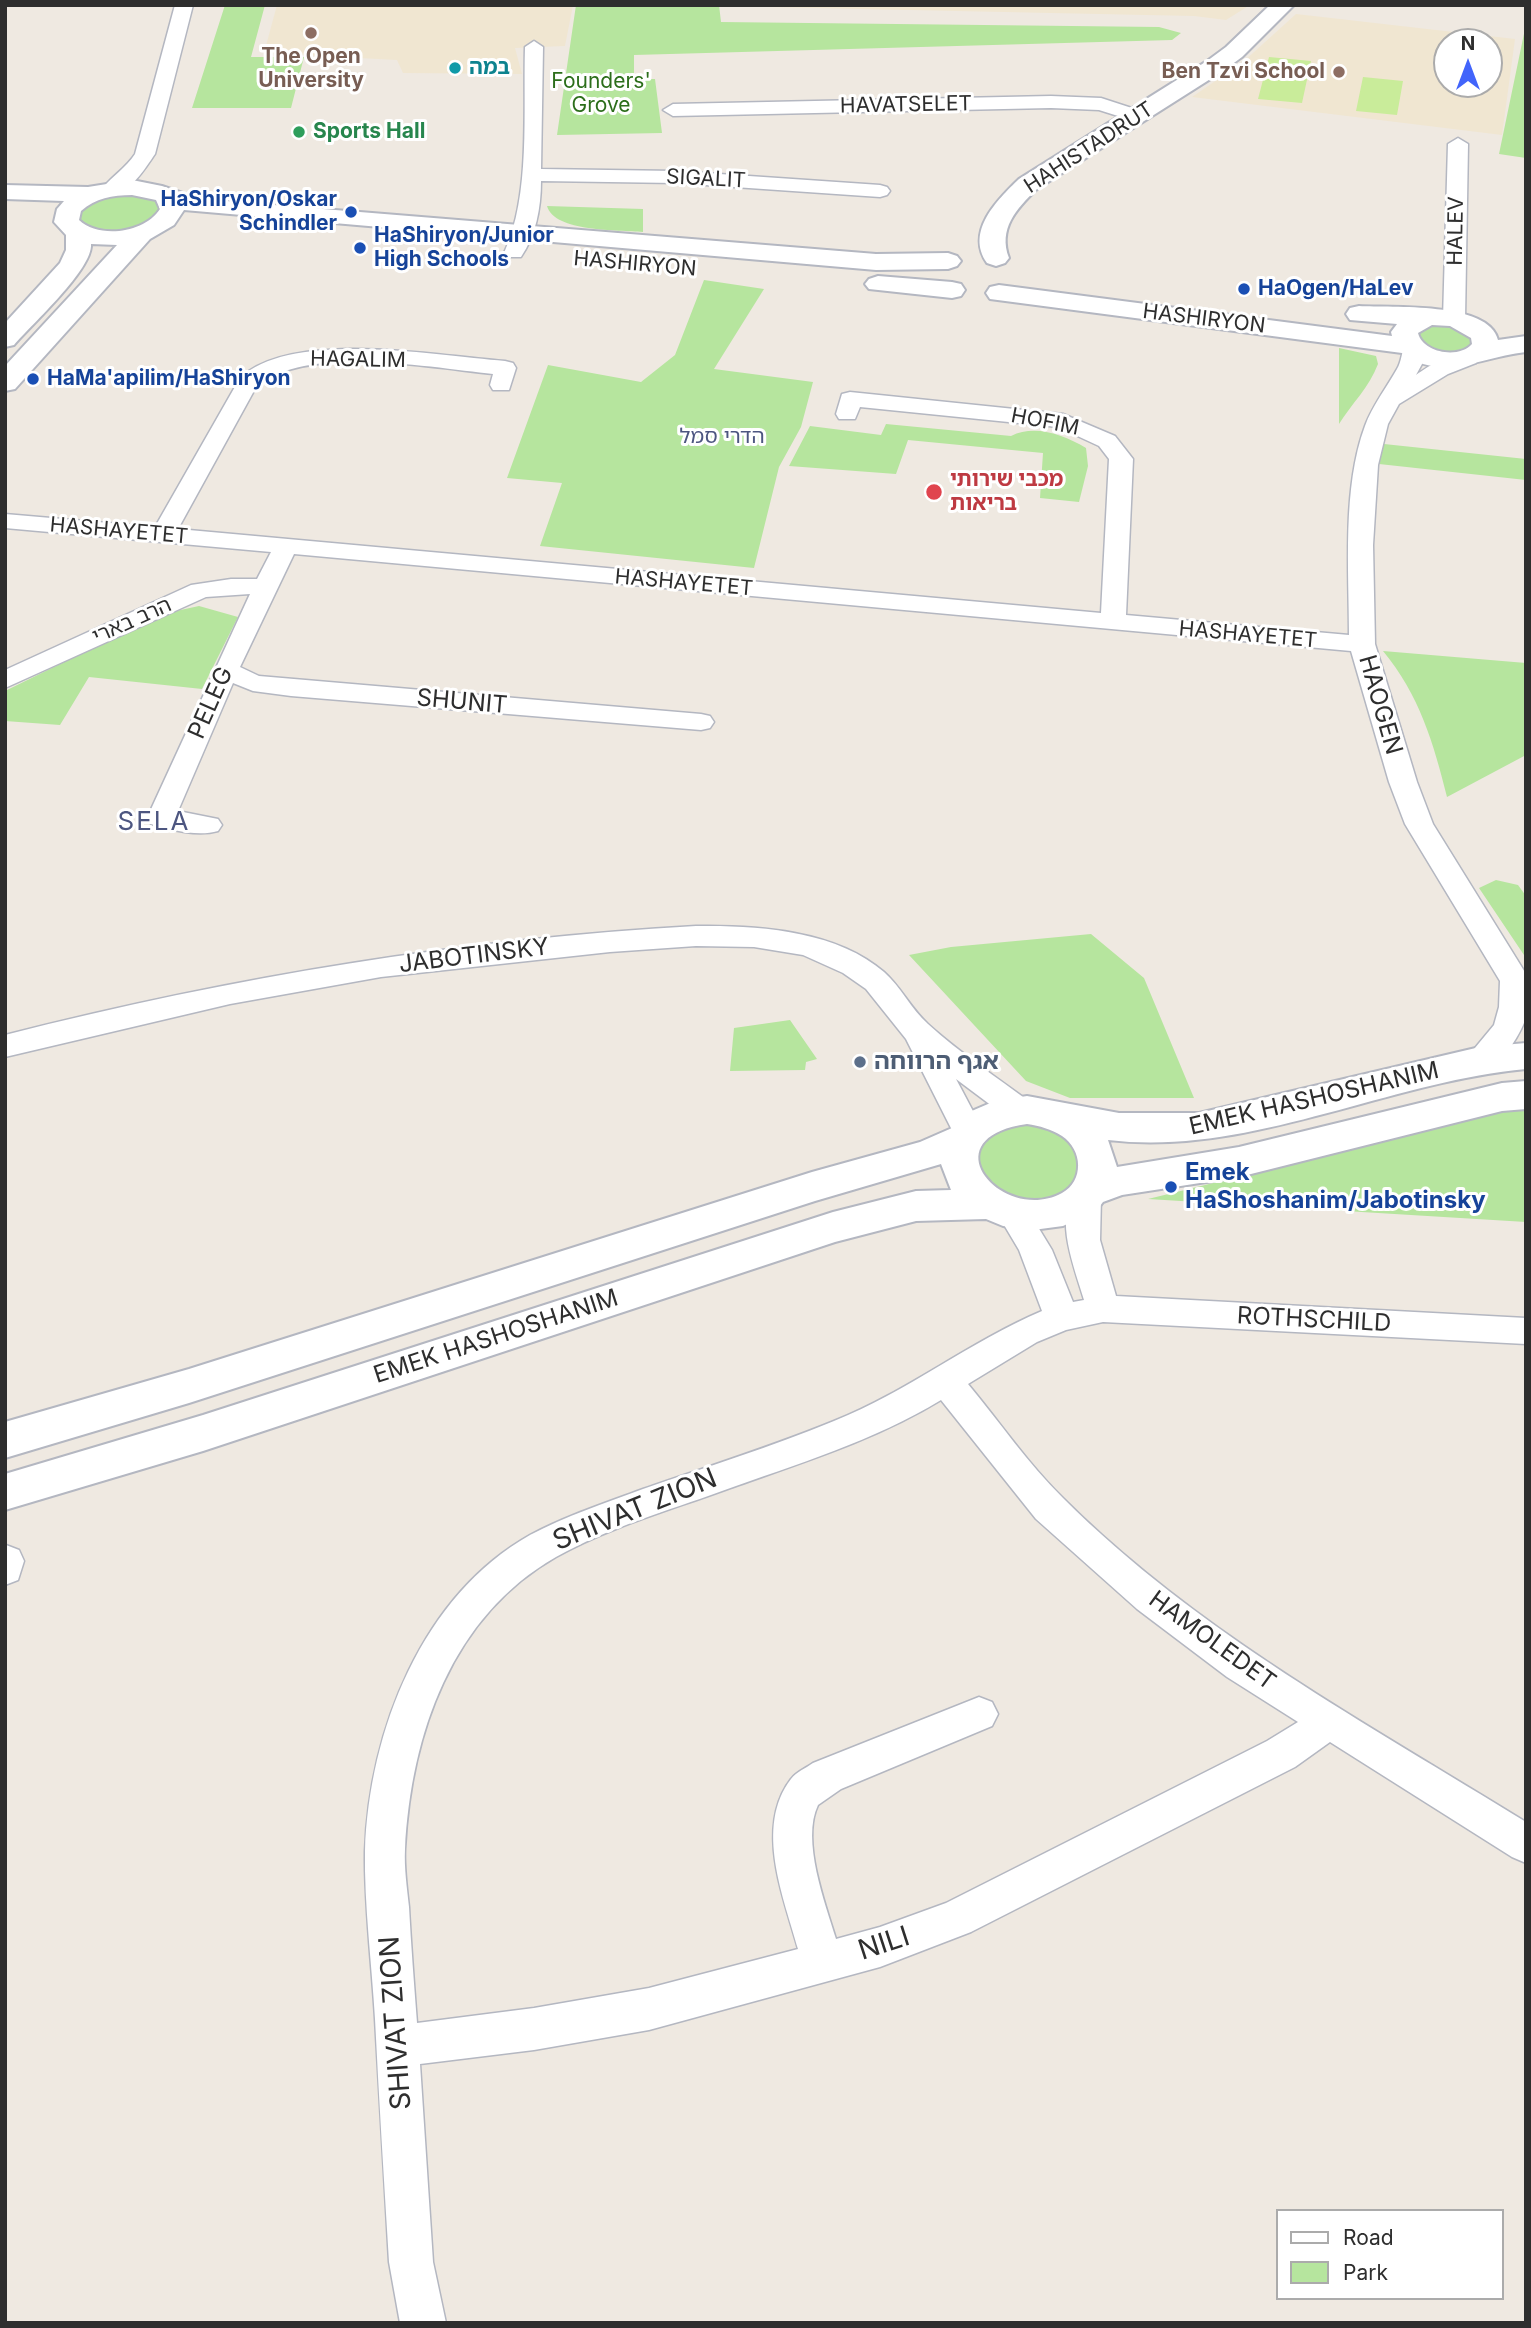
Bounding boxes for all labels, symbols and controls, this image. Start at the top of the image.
marker: The Open University [303,25,319,41]
north arrow [1433,28,1503,98]
text: N [1461,32,1475,55]
place label: The Open University [258,44,364,94]
place label: במה [469,55,510,81]
place label: Ben Tzvi School [1162,59,1325,85]
marker: במה [447,60,463,76]
marker: Ben Tzvi School [1331,64,1347,80]
park label: Founders' Grove [551,69,651,119]
street label: HAVATSELET [840,91,972,119]
street label: HAHISTADRUT [1020,97,1158,199]
place label: Sports Hall [313,119,425,145]
marker: Sports Hall [291,124,307,140]
street label: SIGALIT [665,164,747,194]
place label: HaShiryon/Oskar Schindler [160,187,337,237]
street label: HALEV [1443,196,1469,266]
marker: HaShiryon/Oskar Schindler [343,204,359,220]
place label: HaShiryon/Junior High Schools [374,223,554,273]
marker: HaShiryon/Junior High Schools [352,240,368,256]
street label: HASHIRYON [573,246,697,282]
place label: HaOgen/HaLev [1258,276,1414,302]
marker: HaOgen/HaLev [1236,281,1252,297]
street label: HASHIRYON [1141,299,1267,339]
street label: HAGALIM [310,347,406,373]
place label: HaMa'apilim/HaShiryon [47,366,291,392]
marker: HaMa'apilim/HaShiryon [25,371,41,387]
street label: HOFIM [1009,403,1081,441]
district label: הדרי סמל [679,424,765,450]
place label: מכבי שירותי בריאות [950,467,1063,517]
marker: מכבי שירותי בריאות [924,482,944,502]
street label: HASHAYETET [49,512,189,550]
street label: HASHAYETET [614,564,754,602]
street label: הרב בארי [89,592,175,650]
street label: HASHAYETET [1178,616,1318,654]
street label: HAOGEN [1352,652,1408,758]
street label: PELEG [182,663,240,743]
street label: SHUNIT [415,684,509,720]
district label: SELA [118,806,190,838]
street label: JABOTINSKY [397,933,551,979]
place label: אגף הרווחה [874,1048,999,1076]
marker: אגף הרווחה [852,1054,868,1070]
street label: EMEK HASHOSHANIM [1186,1056,1442,1142]
place label: Emek HaShoshanim/Jabotinsky [1185,1159,1486,1215]
marker: Emek HaShoshanim/Jabotinsky [1163,1179,1179,1195]
street label: EMEK HASHOSHANIM [370,1284,622,1390]
street label: ROTHSCHILD [1236,1302,1392,1338]
street label: SHIVAT ZION [548,1462,722,1558]
street label: HAMOLEDET [1143,1585,1281,1697]
street label: NILI [854,1920,914,1968]
street label: SHIVAT ZION [373,1935,419,2111]
legend [1276,2209,1503,2300]
text: Road [1343,2225,1394,2250]
text: Park [1343,2260,1388,2285]

